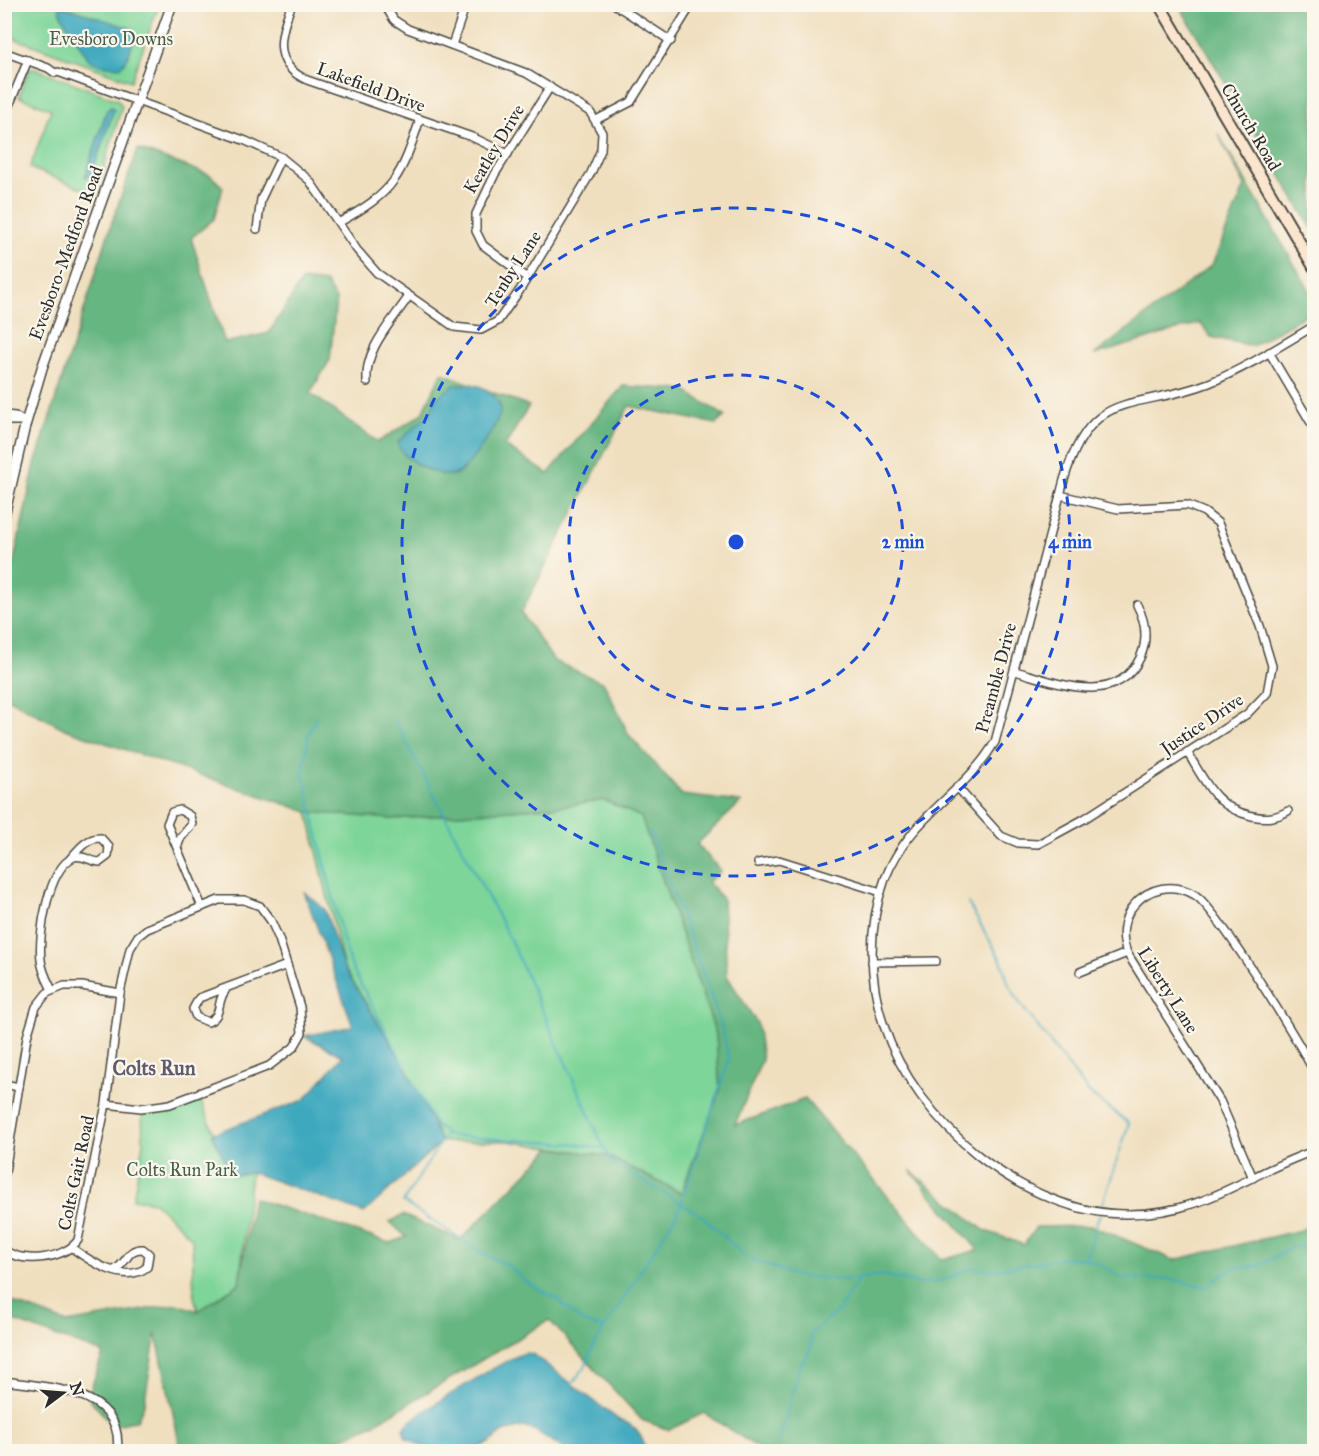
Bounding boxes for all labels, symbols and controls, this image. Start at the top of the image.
park label: Evesboro Downs [49,28,173,50]
street label: Lakefield Drive [314,57,428,117]
street label: Church Road [1216,79,1286,175]
street label: Keatley Drive [459,100,529,198]
street label: Evesboro-Medford Road [24,163,108,343]
street label: Tenby Lane [480,227,546,311]
text: 2 min [882,531,925,553]
text: 4 min [1048,531,1092,554]
centre of rings [726,532,746,552]
street label: Preamble Drive [971,620,1021,736]
street label: Justice Drive [1155,688,1248,762]
street label: Liberty Lane [1133,943,1203,1037]
district label: Colts Run [112,1056,196,1080]
street label: Colts Gait Road [53,1113,99,1233]
park label: Colts Run Park [126,1159,238,1181]
north arrow [33,1363,93,1423]
text: N [66,1380,88,1399]

